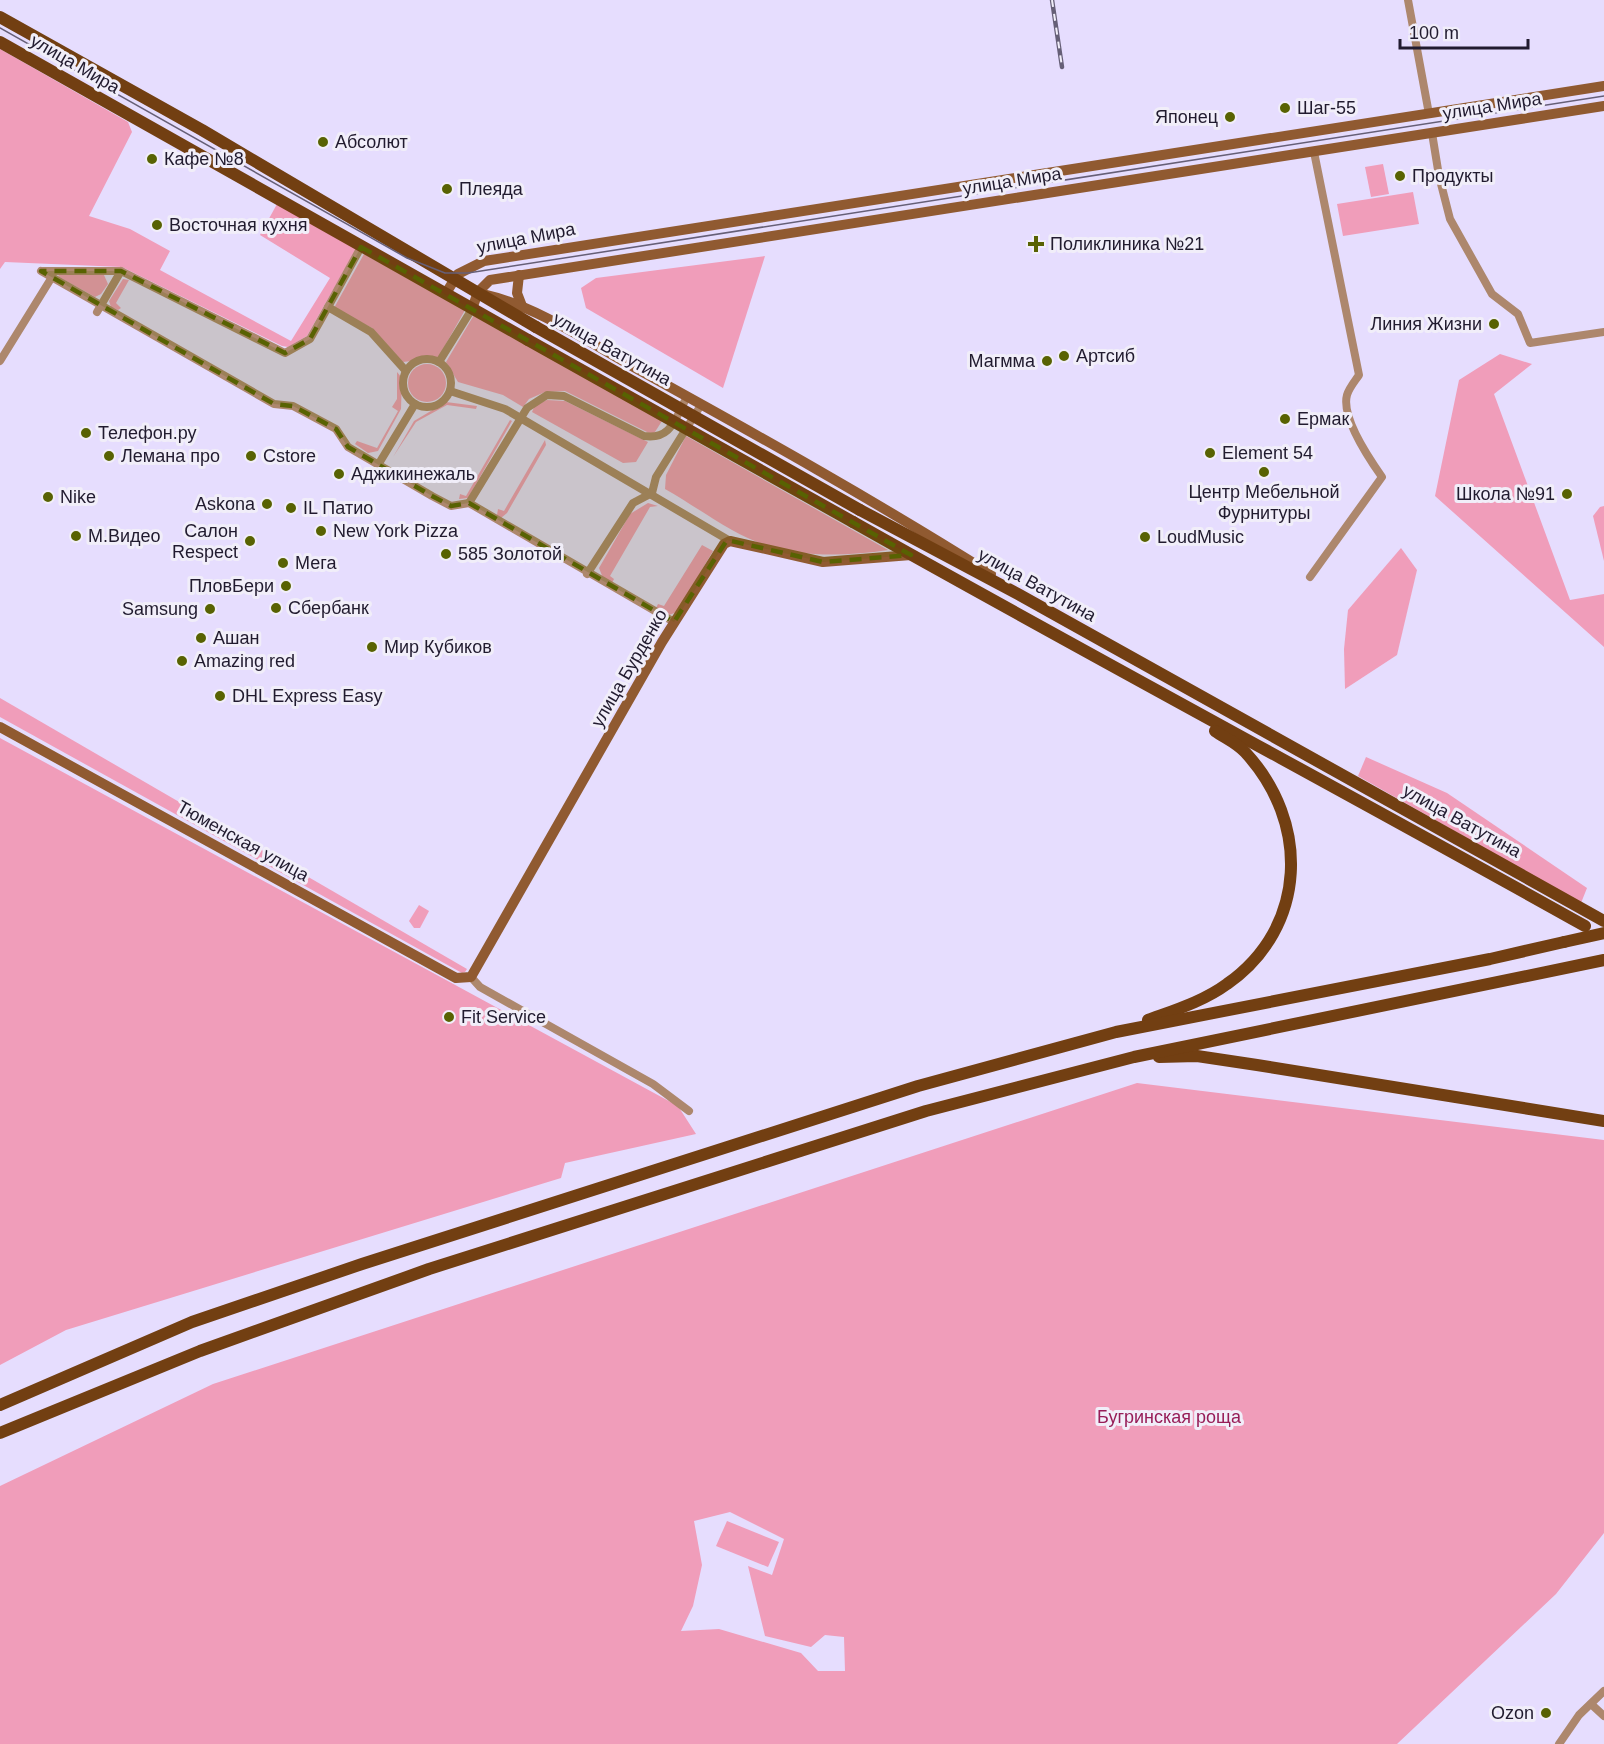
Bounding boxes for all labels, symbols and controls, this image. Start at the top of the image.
scale bar [1400,12,1528,50]
text: 100 m [1409,23,1459,43]
street label: улица Мира [27,30,124,98]
street label: улица Мира [1441,88,1544,124]
place label: Шаг-55 [1297,98,1356,118]
marker: Шаг-55 [1278,101,1292,115]
place label: Японец [1155,107,1218,127]
marker: Японец [1223,110,1237,124]
place label: Абсолют [335,132,408,152]
marker: Абсолют [316,135,330,149]
place label: Кафе №8 [164,149,244,169]
marker: Кафе №8 [145,152,159,166]
street label: улица Мира [961,163,1064,199]
place label: Продукты [1412,166,1493,186]
marker: Продукты [1393,169,1407,183]
place label: Плеяда [459,179,524,199]
marker: Плеяда [440,182,454,196]
place label: Восточная кухня [169,215,308,235]
marker: Восточная кухня [150,218,164,232]
street label: улица Мира [475,218,578,257]
place label: Поликлиника №21 [1050,234,1204,254]
marker: Поликлиника №21 [1027,235,1045,253]
street label: улица Ватутина [550,308,675,390]
place label: Линия Жизни [1370,314,1482,334]
marker: Линия Жизни [1487,317,1501,331]
place label: Артсиб [1076,346,1135,366]
marker: Артсиб [1057,349,1071,363]
place label: Магмма [968,351,1036,371]
marker: Магмма [1040,354,1054,368]
place label: Ермак [1297,409,1349,429]
marker: Ермак [1278,412,1292,426]
place label: Телефон.ру [98,423,196,443]
marker: Телефон.ру [79,426,93,440]
place label: Element 54 [1222,443,1313,463]
place label: Лемана про [121,446,220,466]
place label: Cstore [263,446,316,466]
marker: Element 54 [1203,446,1217,460]
marker: Лемана про [102,449,116,463]
marker: Cstore [244,449,258,463]
place label: Аджикинежаль [351,464,475,484]
marker: Центр Мебельной Фурнитуры [1257,465,1271,479]
marker: Аджикинежаль [332,467,346,481]
place label: Центр Мебельной Фурнитуры [1189,482,1339,523]
place label: Школа №91 [1456,484,1555,504]
place label: Nike [60,487,96,507]
marker: Школа №91 [1560,487,1574,501]
marker: Nike [41,490,55,504]
place label: Askona [195,494,256,514]
marker: Askona [260,497,274,511]
place label: IL Патио [303,498,373,518]
marker: IL Патио [284,501,298,515]
place label: Салон Respect [172,521,238,562]
place label: New York Pizza [333,521,459,541]
marker: New York Pizza [314,524,328,538]
place label: М.Видео [88,526,161,546]
place label: LoudMusic [1157,527,1244,547]
marker: М.Видео [69,529,83,543]
marker: LoudMusic [1138,530,1152,544]
marker: Салон Respect [243,534,257,548]
place label: 585 Золотой [458,544,562,564]
street label: улица Ватутина [975,544,1100,626]
marker: 585 Золотой [439,547,453,561]
place label: Мега [295,553,337,573]
marker: Мега [276,556,290,570]
place label: ПловБери [189,576,274,596]
marker: ПловБери [279,579,293,593]
place label: Сбербанк [288,598,369,618]
place label: Samsung [122,599,198,619]
marker: Сбербанк [269,601,283,615]
marker: Samsung [203,602,217,616]
street label: улица Бурденко [587,605,671,731]
place label: Ашан [213,628,259,648]
marker: Ашан [194,631,208,645]
place label: Мир Кубиков [384,637,492,657]
marker: Мир Кубиков [365,640,379,654]
place label: Amazing red [194,651,295,671]
marker: Amazing red [175,654,189,668]
place label: DHL Express Easy [232,686,382,706]
marker: DHL Express Easy [213,689,227,703]
street label: улица Ватутина [1400,780,1525,862]
street label: Тюменская улица [174,797,313,886]
place label: Fit Service [461,1007,546,1027]
marker: Fit Service [442,1010,456,1024]
park label: Бугринская роща [1097,1407,1242,1427]
place label: Ozon [1491,1703,1534,1723]
marker: Ozon [1539,1706,1553,1720]

